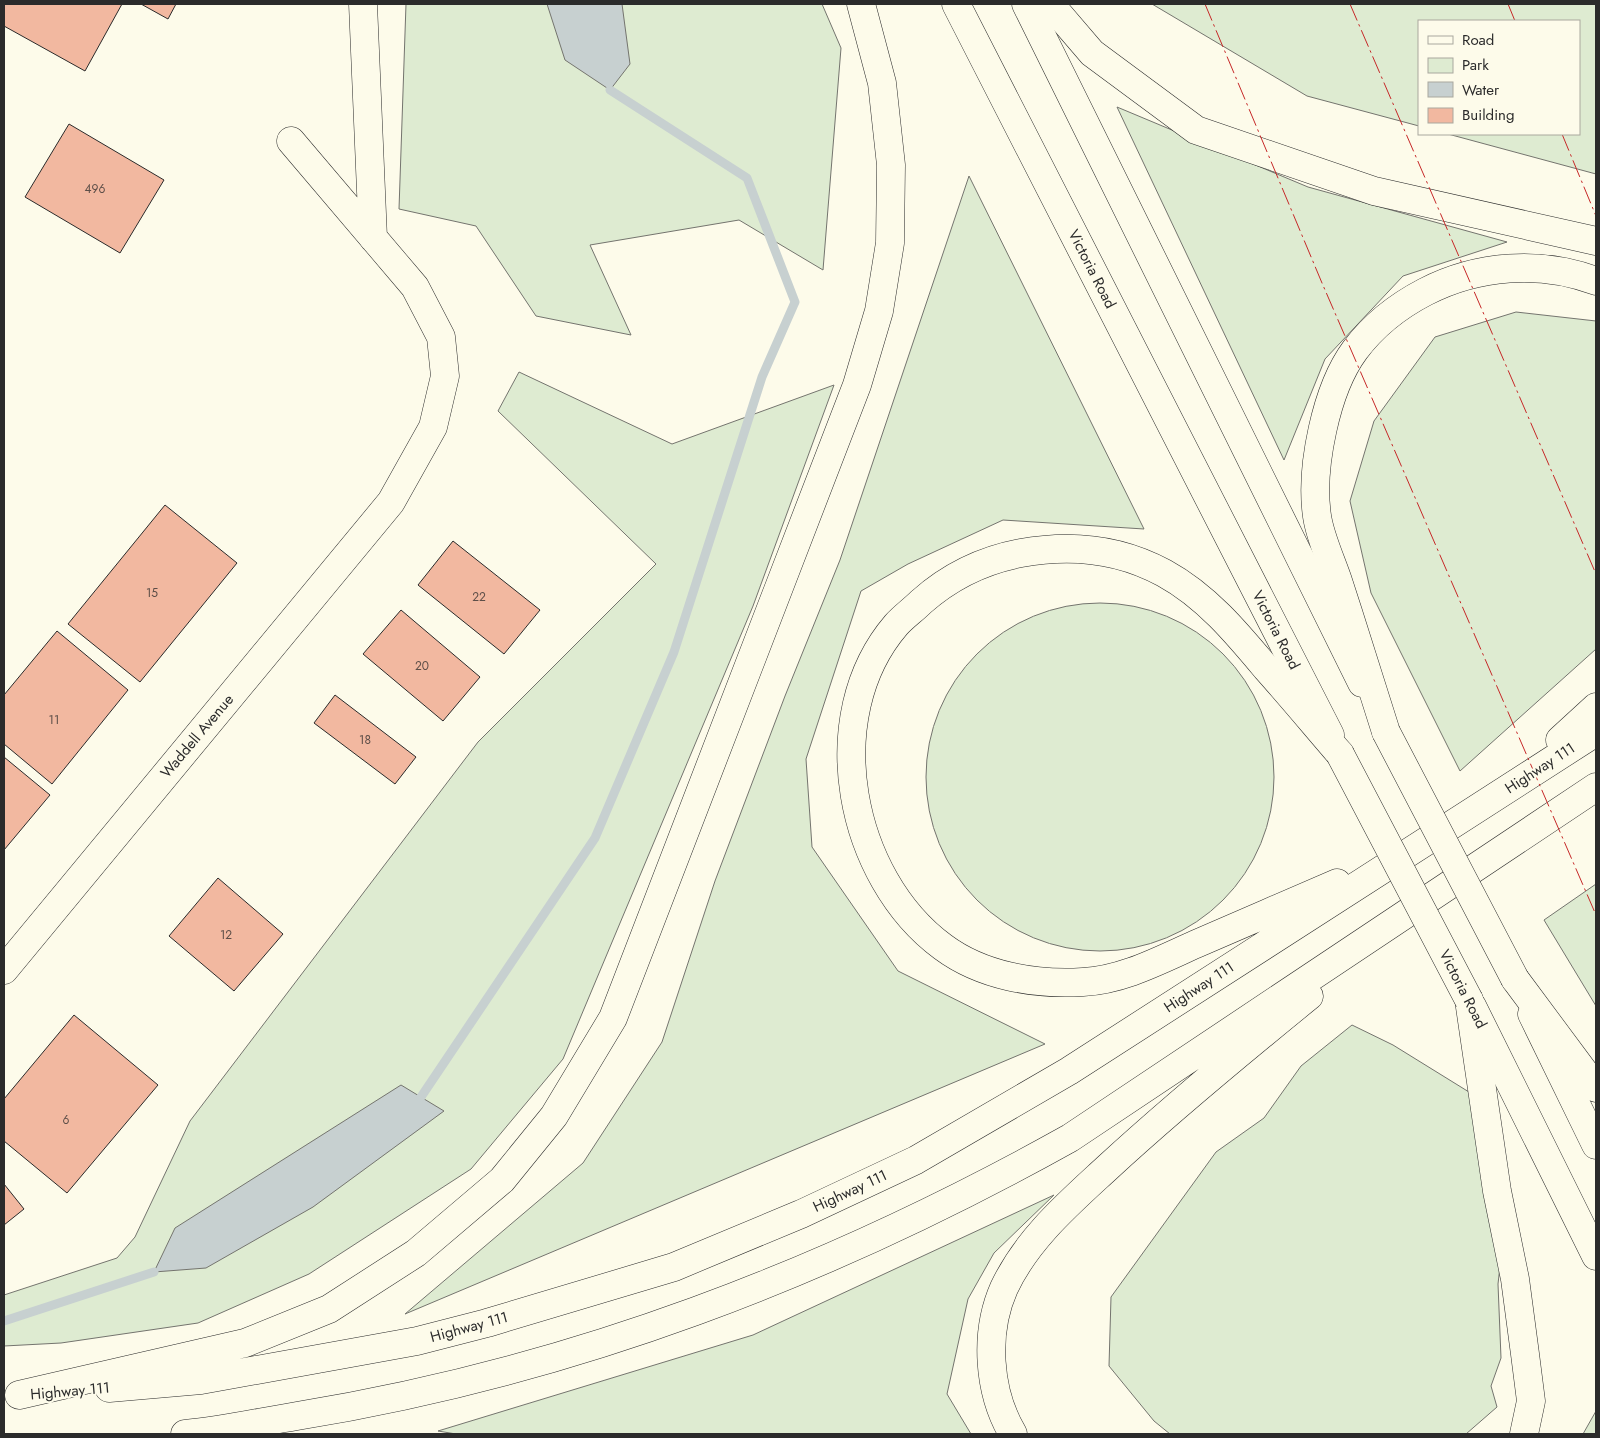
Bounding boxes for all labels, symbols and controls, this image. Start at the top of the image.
legend [1418,20,1580,135]
text: Road [1462,29,1494,51]
text: Park [1462,54,1489,76]
text: Water [1462,79,1500,101]
text: Building [1462,104,1514,126]
house number: 496 [85,180,105,198]
street label: Victoria Road [1063,226,1121,312]
house number: 15 [146,584,158,602]
street label: Victoria Road [1247,587,1305,673]
house number: 22 [472,588,486,606]
house number: 20 [415,657,429,675]
street label: Waddell Avenue [155,689,239,783]
house number: 11 [49,711,59,729]
house number: 18 [359,731,371,749]
street label: Highway 111 [1501,737,1579,799]
house number: 12 [220,926,232,944]
street label: Victoria Road [1434,946,1492,1032]
street label: Highway 111 [1160,956,1238,1018]
house number: 6 [63,1111,70,1129]
street label: Highway 111 [809,1164,891,1218]
street label: Highway 111 [428,1306,510,1348]
street label: Highway 111 [29,1377,111,1405]

